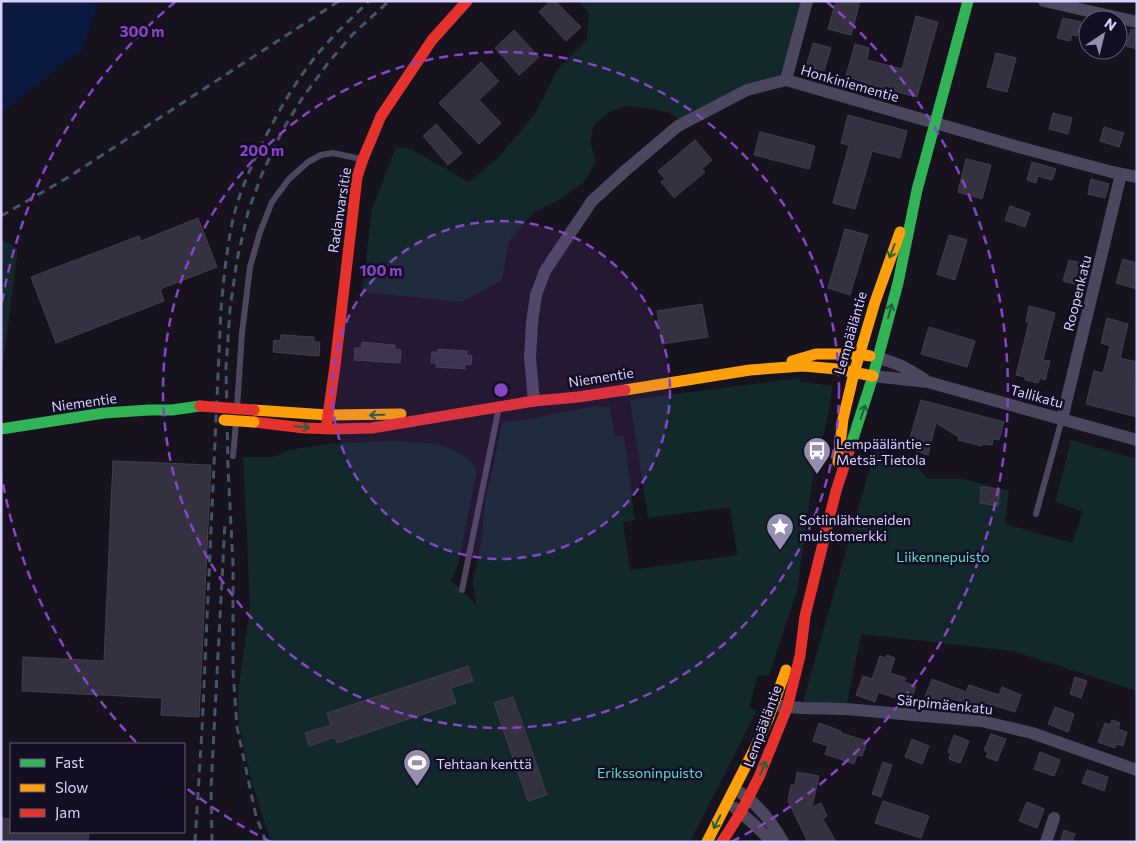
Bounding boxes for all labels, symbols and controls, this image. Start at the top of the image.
north arrow [1078,10,1128,60]
text: N [1102,14,1120,34]
text: 300 m [120,22,164,40]
street label: Honkiniementie [799,61,901,105]
text: 200 m [240,141,284,159]
street label: Radanvarsitie [324,166,354,254]
one-way arrow [887,243,896,258]
street label: Roopenkatu [1059,253,1095,333]
text: 100 m [360,261,402,279]
street label: Lempääläntie [830,289,870,377]
one-way arrow [886,304,895,320]
street label: Niementie [567,363,635,391]
centre of rings [492,381,510,399]
street label: Tallikatu [1009,381,1065,411]
street label: Niementie [50,389,118,415]
one-way arrow [858,404,868,420]
one-way arrow [370,410,386,420]
one-way arrow [294,423,310,432]
place label: Lempääläntie - Metsä-Tietola [836,435,931,468]
bus stop icon: Lempääläntie - Metsä-Tietola [802,436,832,475]
place label: Sotiinlähteneiden muistomerkki [799,511,911,544]
place icon: Sotiinlähteneiden muistomerkki [765,512,795,551]
park label: Liikennepuisto [896,548,990,565]
street label: Lempääläntie [739,683,785,769]
street label: Särpimäenkatu [896,691,994,717]
legend [10,743,185,833]
sports icon: Tehtaan kenttä [402,748,432,787]
text: Fast [55,753,84,771]
place label: Tehtaan kenttä [436,755,532,772]
one-way arrow [758,761,768,776]
park label: Erikssoninpuisto [597,764,703,781]
text: Slow [55,778,88,796]
text: Jam [55,803,80,821]
one-way arrow [712,814,721,829]

